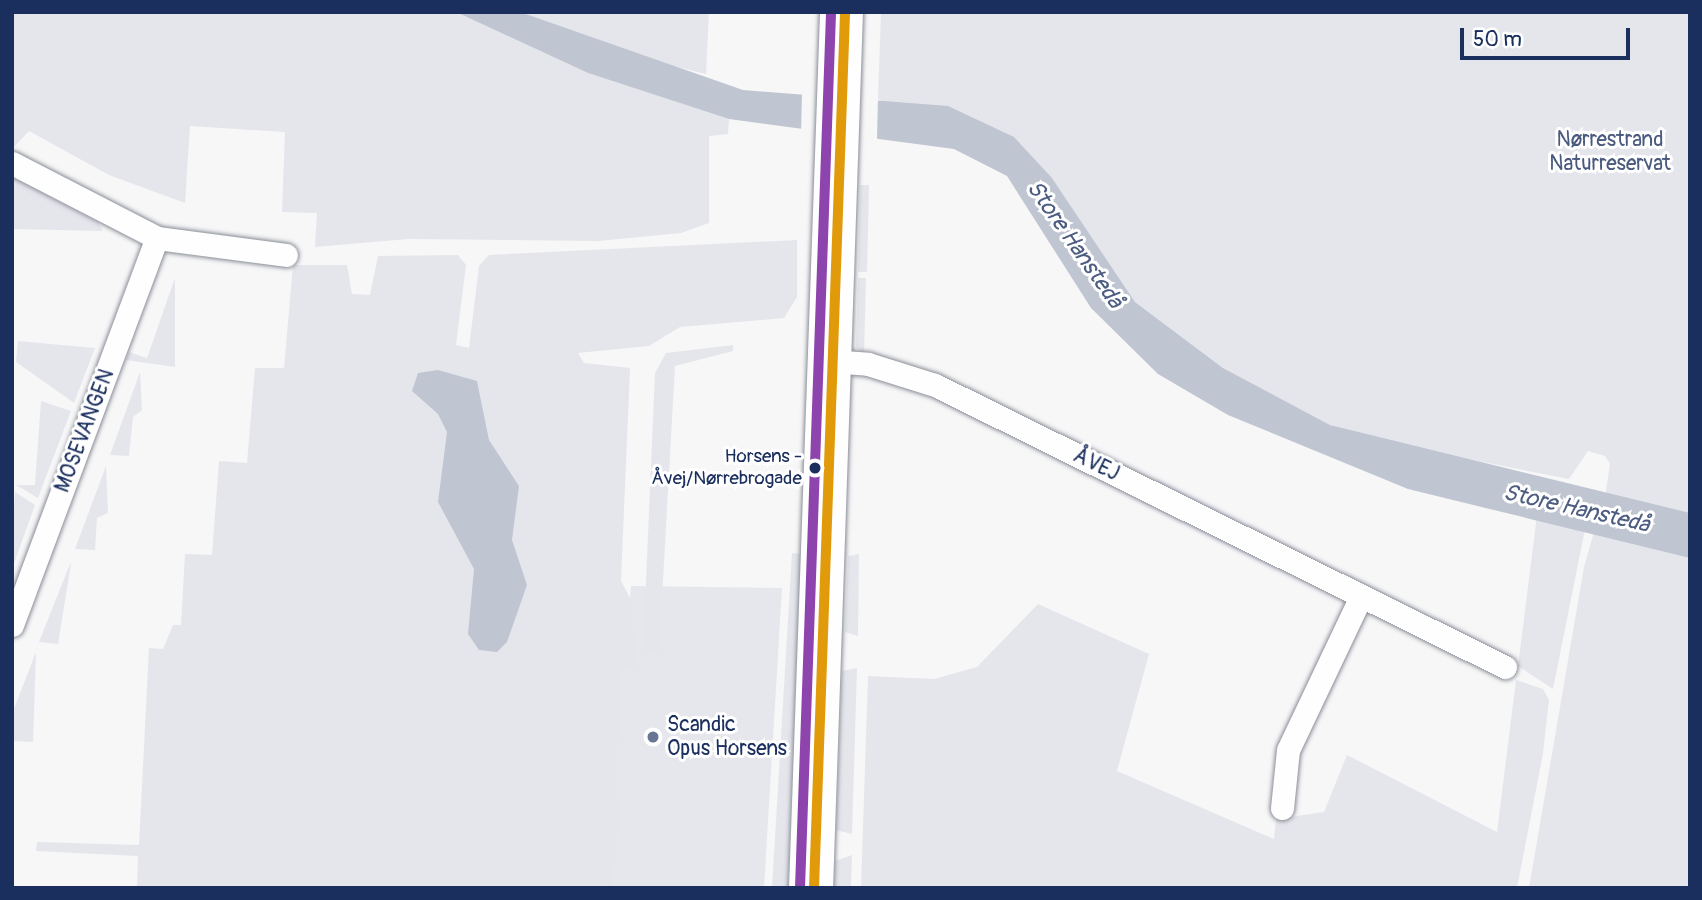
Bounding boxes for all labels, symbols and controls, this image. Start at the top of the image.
scale bar [1464,14,1634,58]
text: 50 m [1473,26,1522,53]
park label: Nørrestrand Naturreservat [1549,127,1671,177]
water label: Store Hanstedå [1021,176,1129,314]
street label: MOSEVANGEN [50,366,120,496]
street label: ÅVEJ [1069,443,1123,487]
place label: Horsens - Åvej/Nørrebrogade [651,446,802,490]
marker: Horsens - Åvej/Nørrebrogade [808,461,822,475]
water label: Store Hanstedå [1501,479,1653,539]
place label: Scandic Opus Horsens [667,712,787,762]
marker: Scandic Opus Horsens [645,729,661,745]

